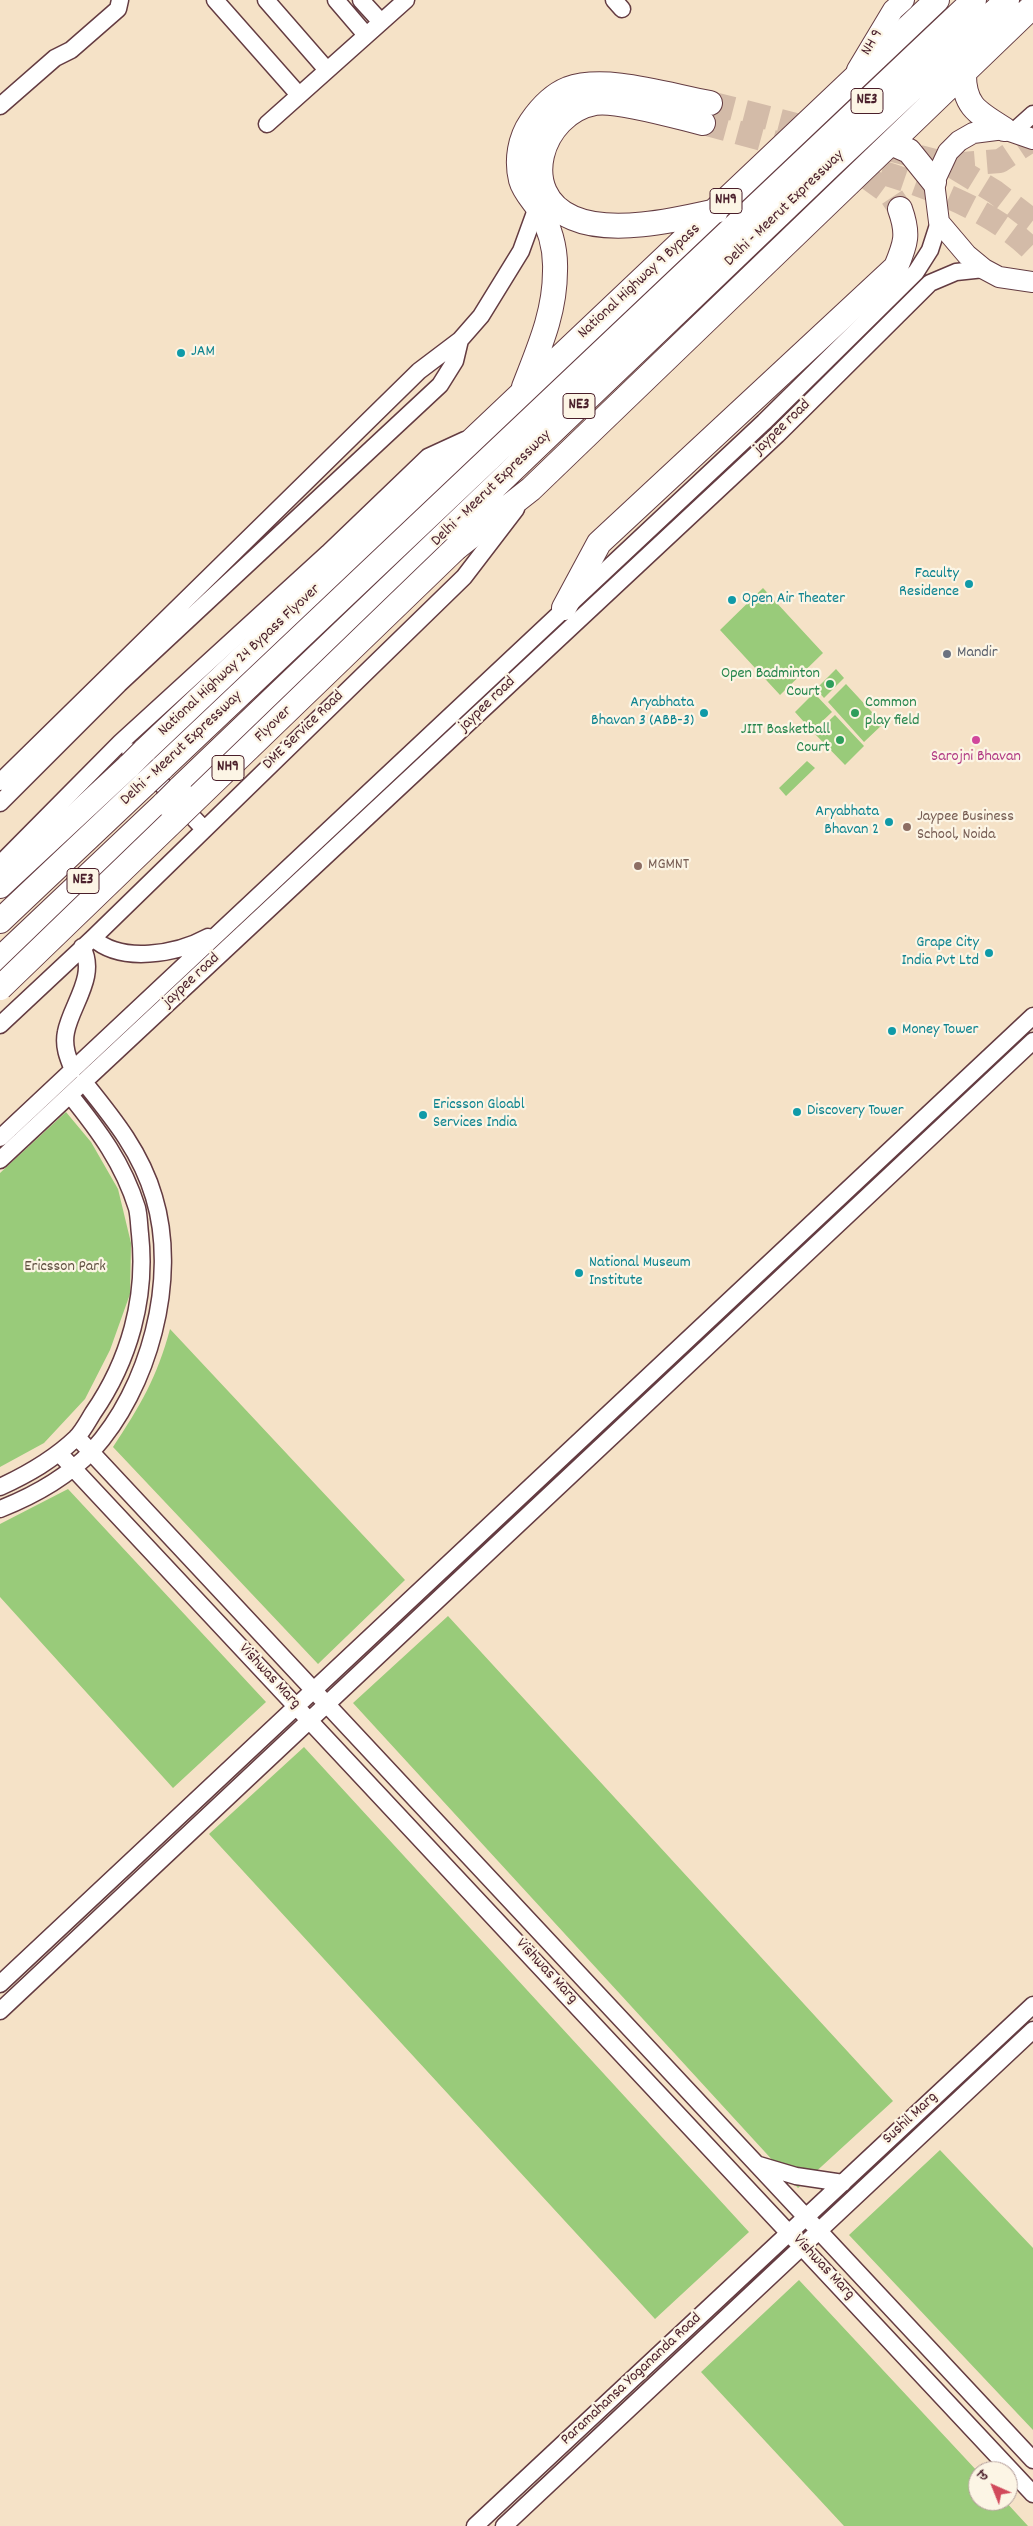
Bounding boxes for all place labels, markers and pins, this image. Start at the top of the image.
place label: JAM [191,343,215,363]
marker: JAM [175,347,187,359]
place label: Faculty Residence [899,565,959,603]
marker: Faculty Residence [963,578,975,590]
place label: Open Air Theater [742,590,845,610]
marker: Open Air Theater [726,594,738,606]
place label: Mandir [957,644,998,664]
marker: Mandir [941,648,953,660]
place label: Open Badminton Court [721,665,820,703]
marker: Open Badminton Court [824,678,836,690]
place label: Aryabhata Bhavan 3 (ABB-3) [591,694,694,732]
place label: Common play field [865,694,920,732]
marker: Aryabhata Bhavan 3 (ABB-3) [698,707,710,719]
marker: Common play field [849,707,861,719]
place label: JIIT Basketball Court [741,721,830,759]
marker: JIIT Basketball Court [834,734,846,746]
marker: Sarojni Bhavan [970,734,982,746]
place label: Sarojni Bhavan [931,748,1021,768]
place label: Aryabhata Bhavan 2 [815,803,879,841]
place label: Jaypee Business School, Noida [917,808,1014,846]
marker: Aryabhata Bhavan 2 [883,816,895,828]
marker: Jaypee Business School, Noida [901,821,913,833]
place label: MGMNT [648,856,689,876]
marker: MGMNT [632,860,644,872]
place label: Grape City India Pvt Ltd [902,934,979,972]
marker: Grape City India Pvt Ltd [983,947,995,959]
place label: Money Tower [902,1021,978,1041]
marker: Money Tower [886,1025,898,1037]
place label: Ericsson Gloabl Services India [433,1096,524,1134]
place label: Discovery Tower [807,1102,904,1122]
marker: Discovery Tower [791,1106,803,1118]
marker: Ericsson Gloabl Services India [417,1109,429,1121]
place label: National Museum Institute [589,1254,691,1292]
marker: National Museum Institute [573,1267,585,1279]

